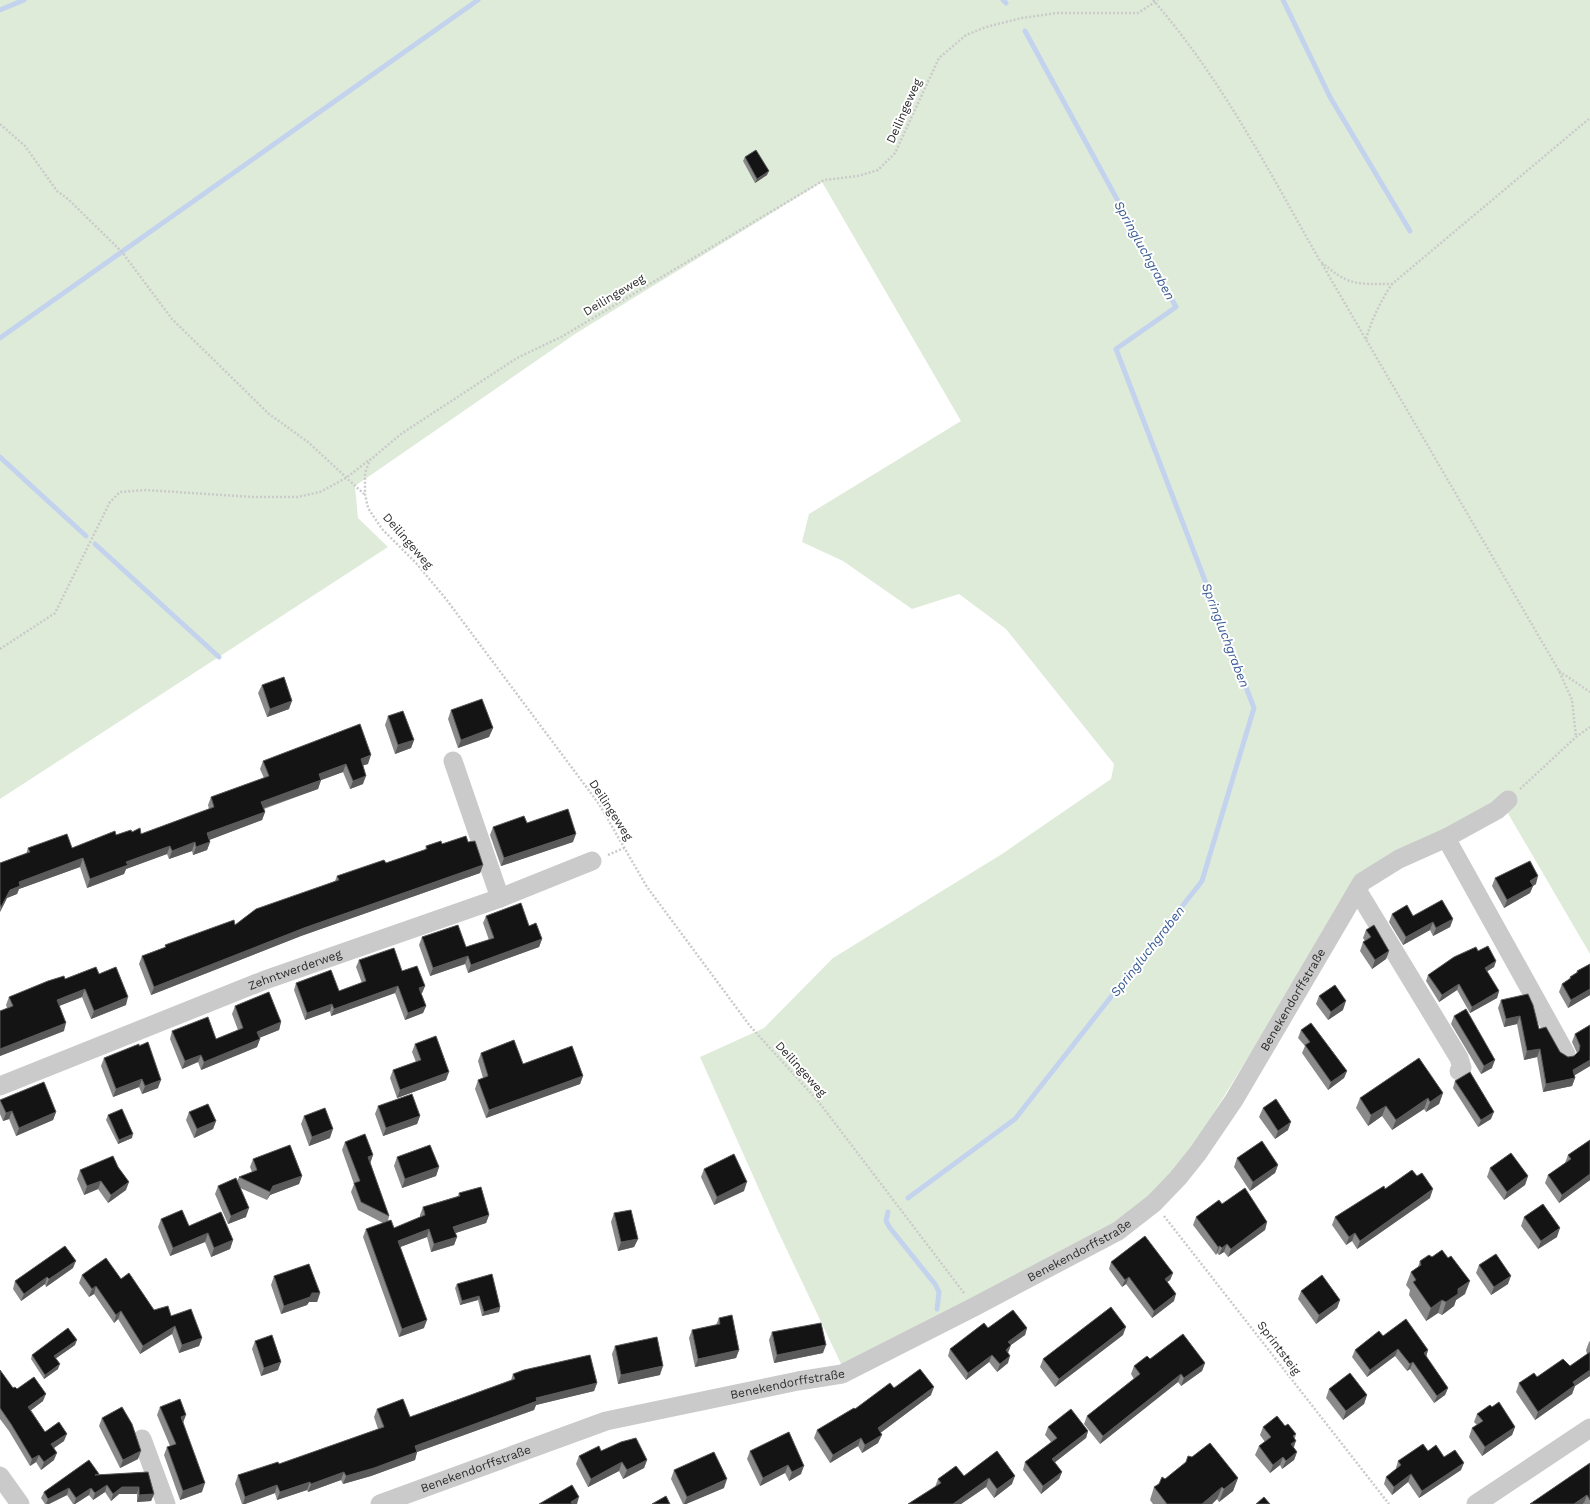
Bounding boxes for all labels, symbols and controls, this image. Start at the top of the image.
street label: Deilingeweg [883,76,925,146]
water label: Springluchgraben [1111,198,1178,303]
street label: Deilingeweg [581,271,648,319]
street label: Deilingeweg [380,510,436,572]
water label: Springluchgraben [1199,581,1252,690]
street label: Deilingeweg [586,777,636,843]
water label: Springluchgraben [1107,903,1188,1000]
street label: Benekendorffstraße [1257,946,1328,1053]
street label: Zehntwerderweg [246,947,344,993]
street label: Deilingeweg [773,1039,830,1100]
street label: Benekendorffstraße [1025,1216,1134,1285]
street label: Sprintsteig [1254,1318,1304,1378]
street label: Benekendorffstraße [729,1367,846,1402]
street label: Benekendorffstraße [419,1442,533,1495]

